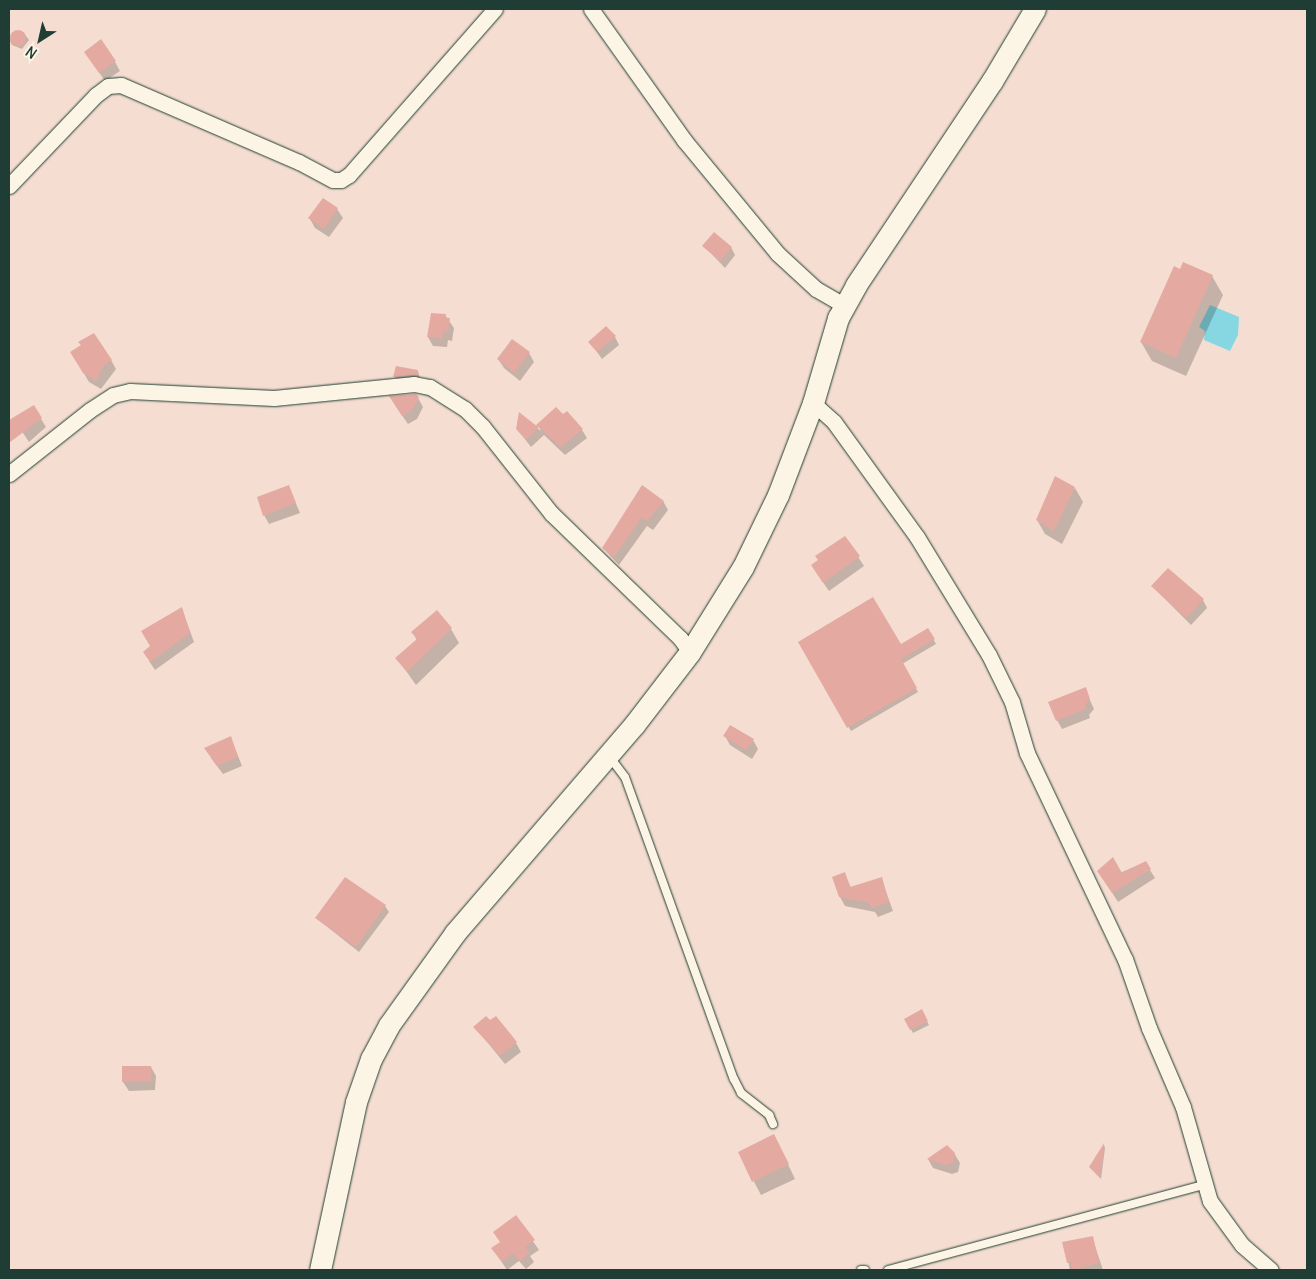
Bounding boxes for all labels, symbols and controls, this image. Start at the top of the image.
north arrow [15,15,65,65]
text: N [22,42,41,62]

